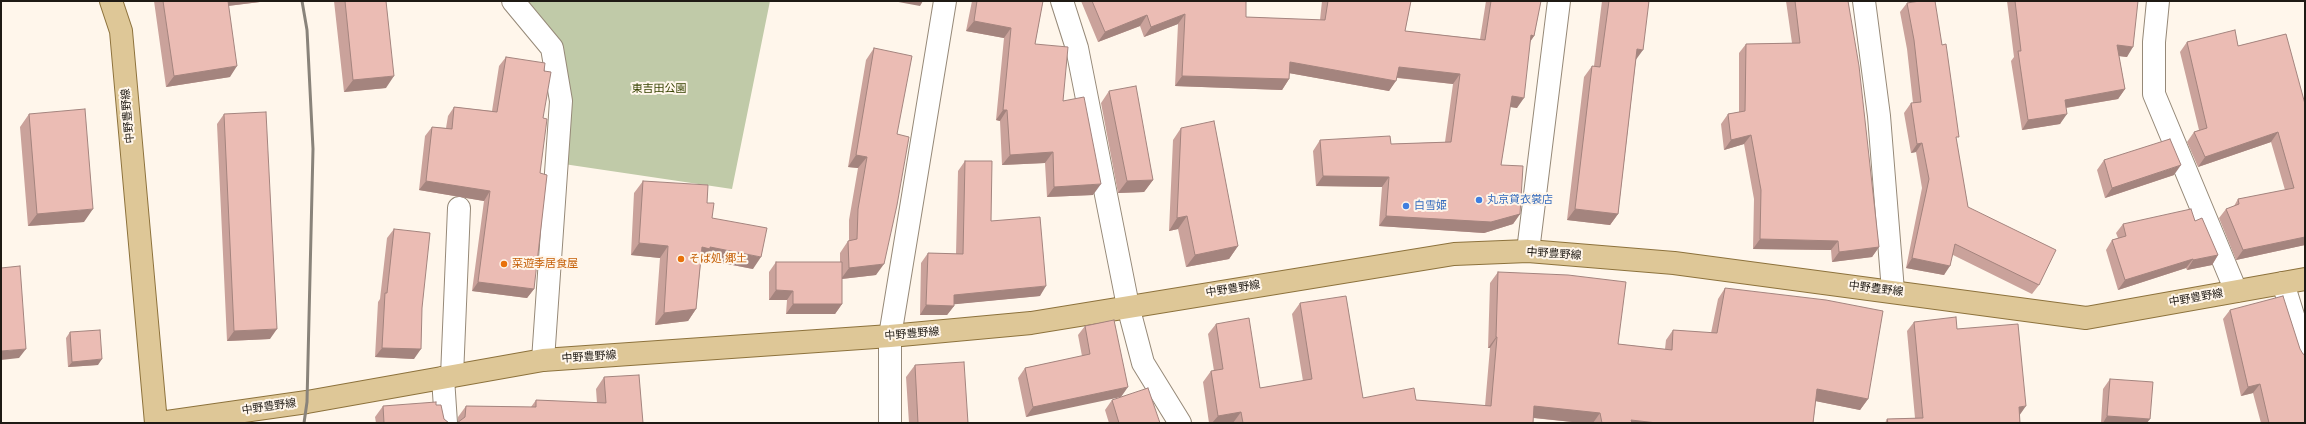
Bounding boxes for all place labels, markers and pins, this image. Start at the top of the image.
place label: 丸京貸衣裳店 [1487,193,1553,207]
marker: 丸京貸衣裳店 [1474,195,1484,205]
place label: 白雪姫 [1414,199,1447,213]
marker: 白雪姫 [1401,201,1411,211]
place label: そば処 郷土 [689,252,747,266]
marker: そば処 郷土 [676,254,686,264]
place label: 菜遊季居食屋 [512,257,578,271]
marker: 菜遊季居食屋 [499,259,509,269]

